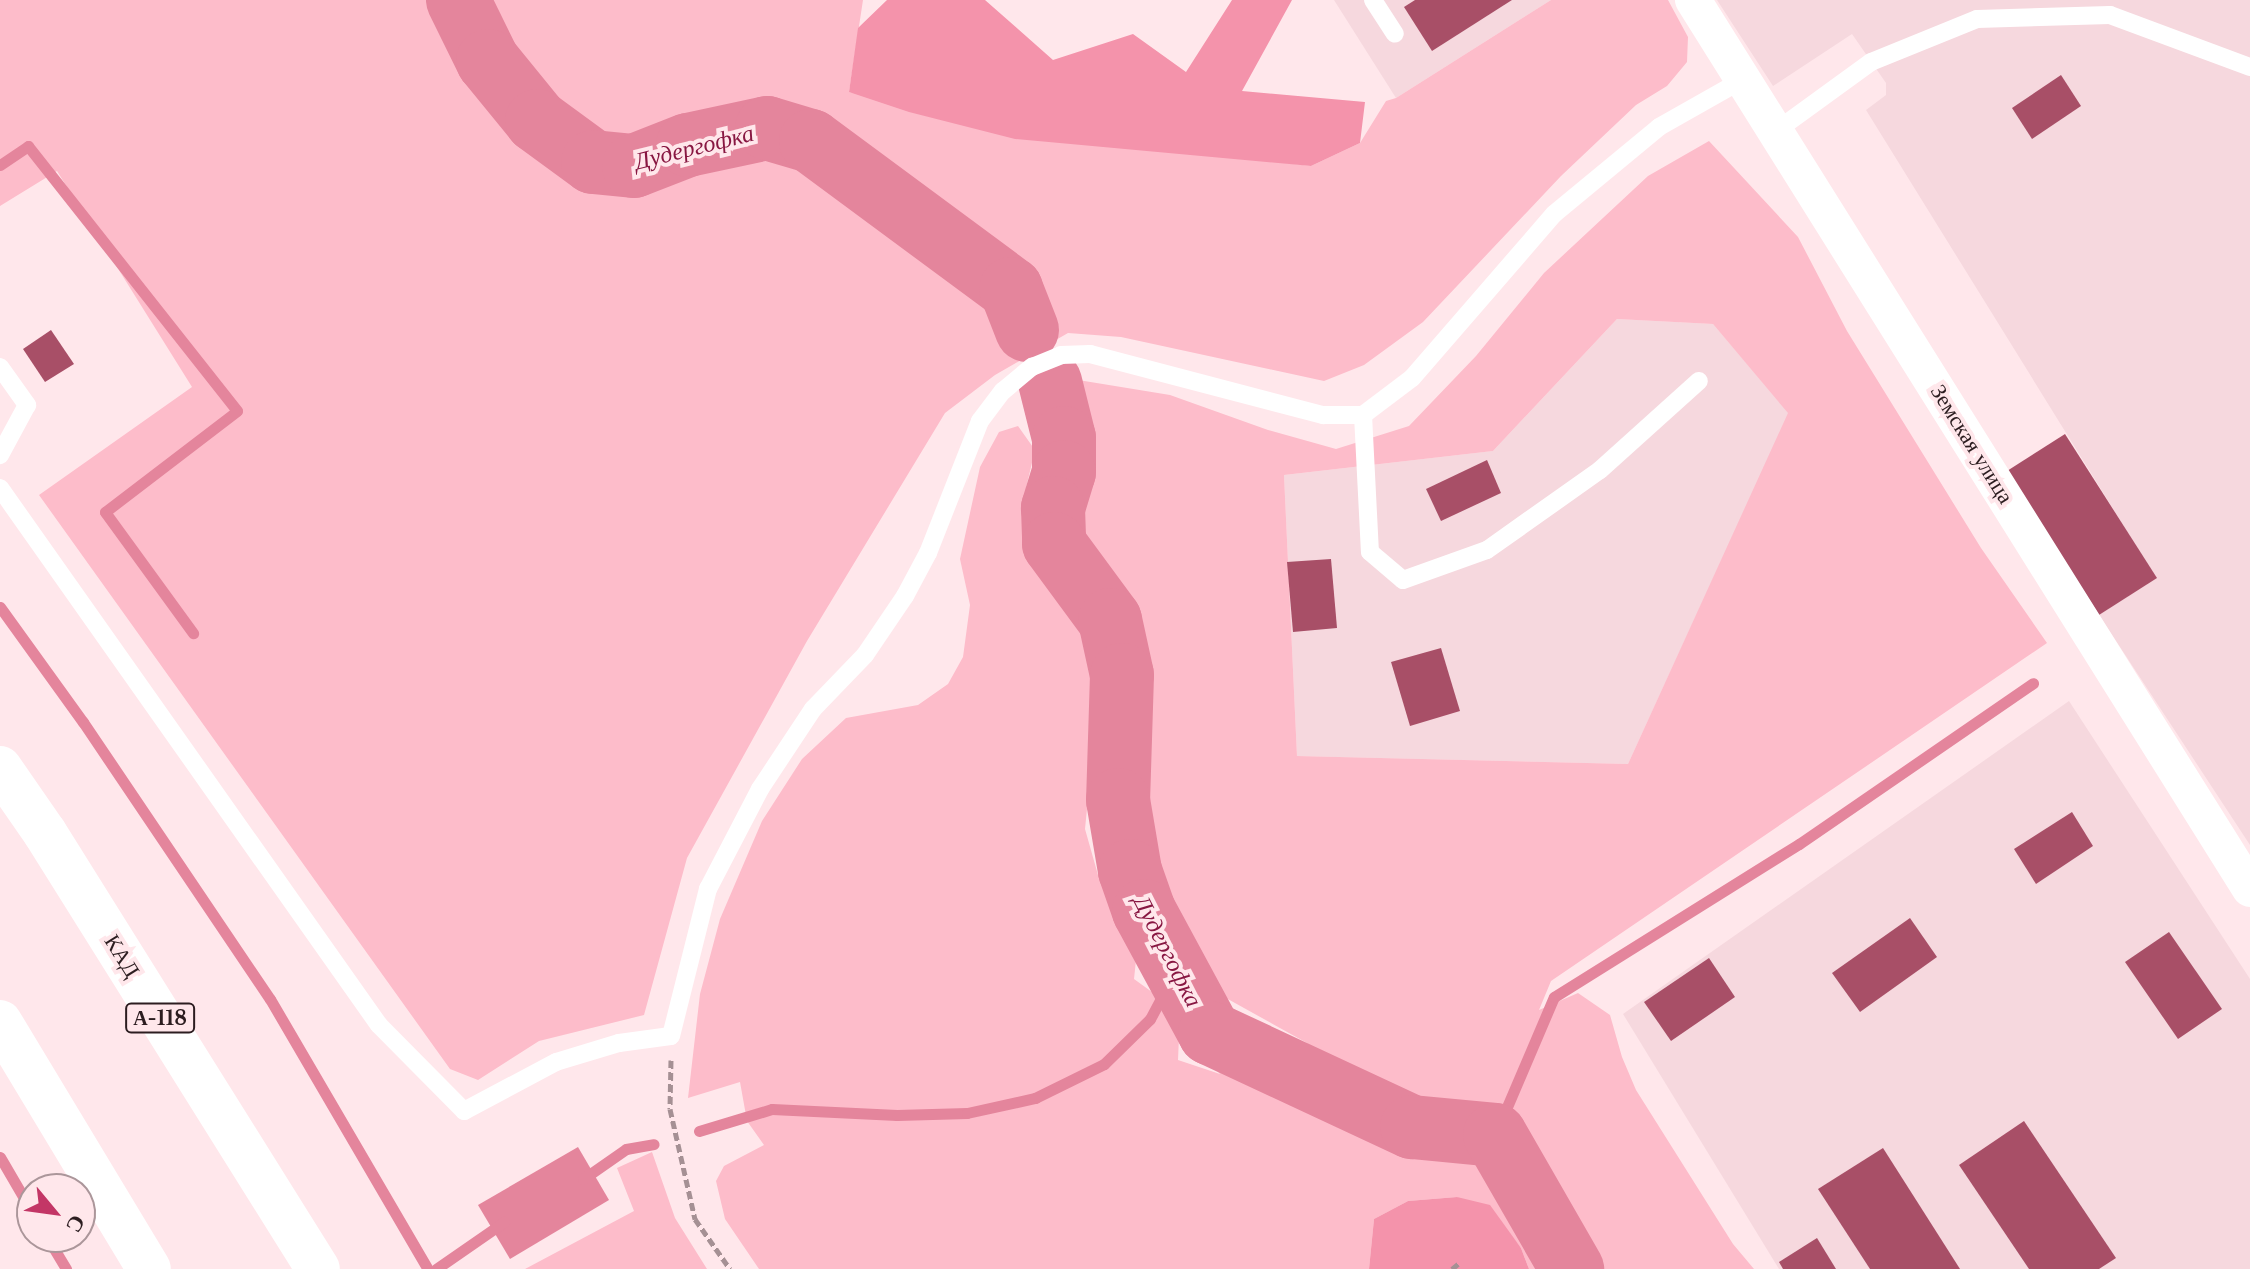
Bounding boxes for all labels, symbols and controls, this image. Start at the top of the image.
water label: Дудергофка [631,118,757,176]
street label: Земская улица [1925,380,2019,508]
water label: Дудергофка [1127,890,1209,1012]
street label: КАД [99,930,145,982]
road number: А-118 [124,1002,196,1034]
north arrow [16,1173,96,1253]
text: С [60,1210,91,1237]

